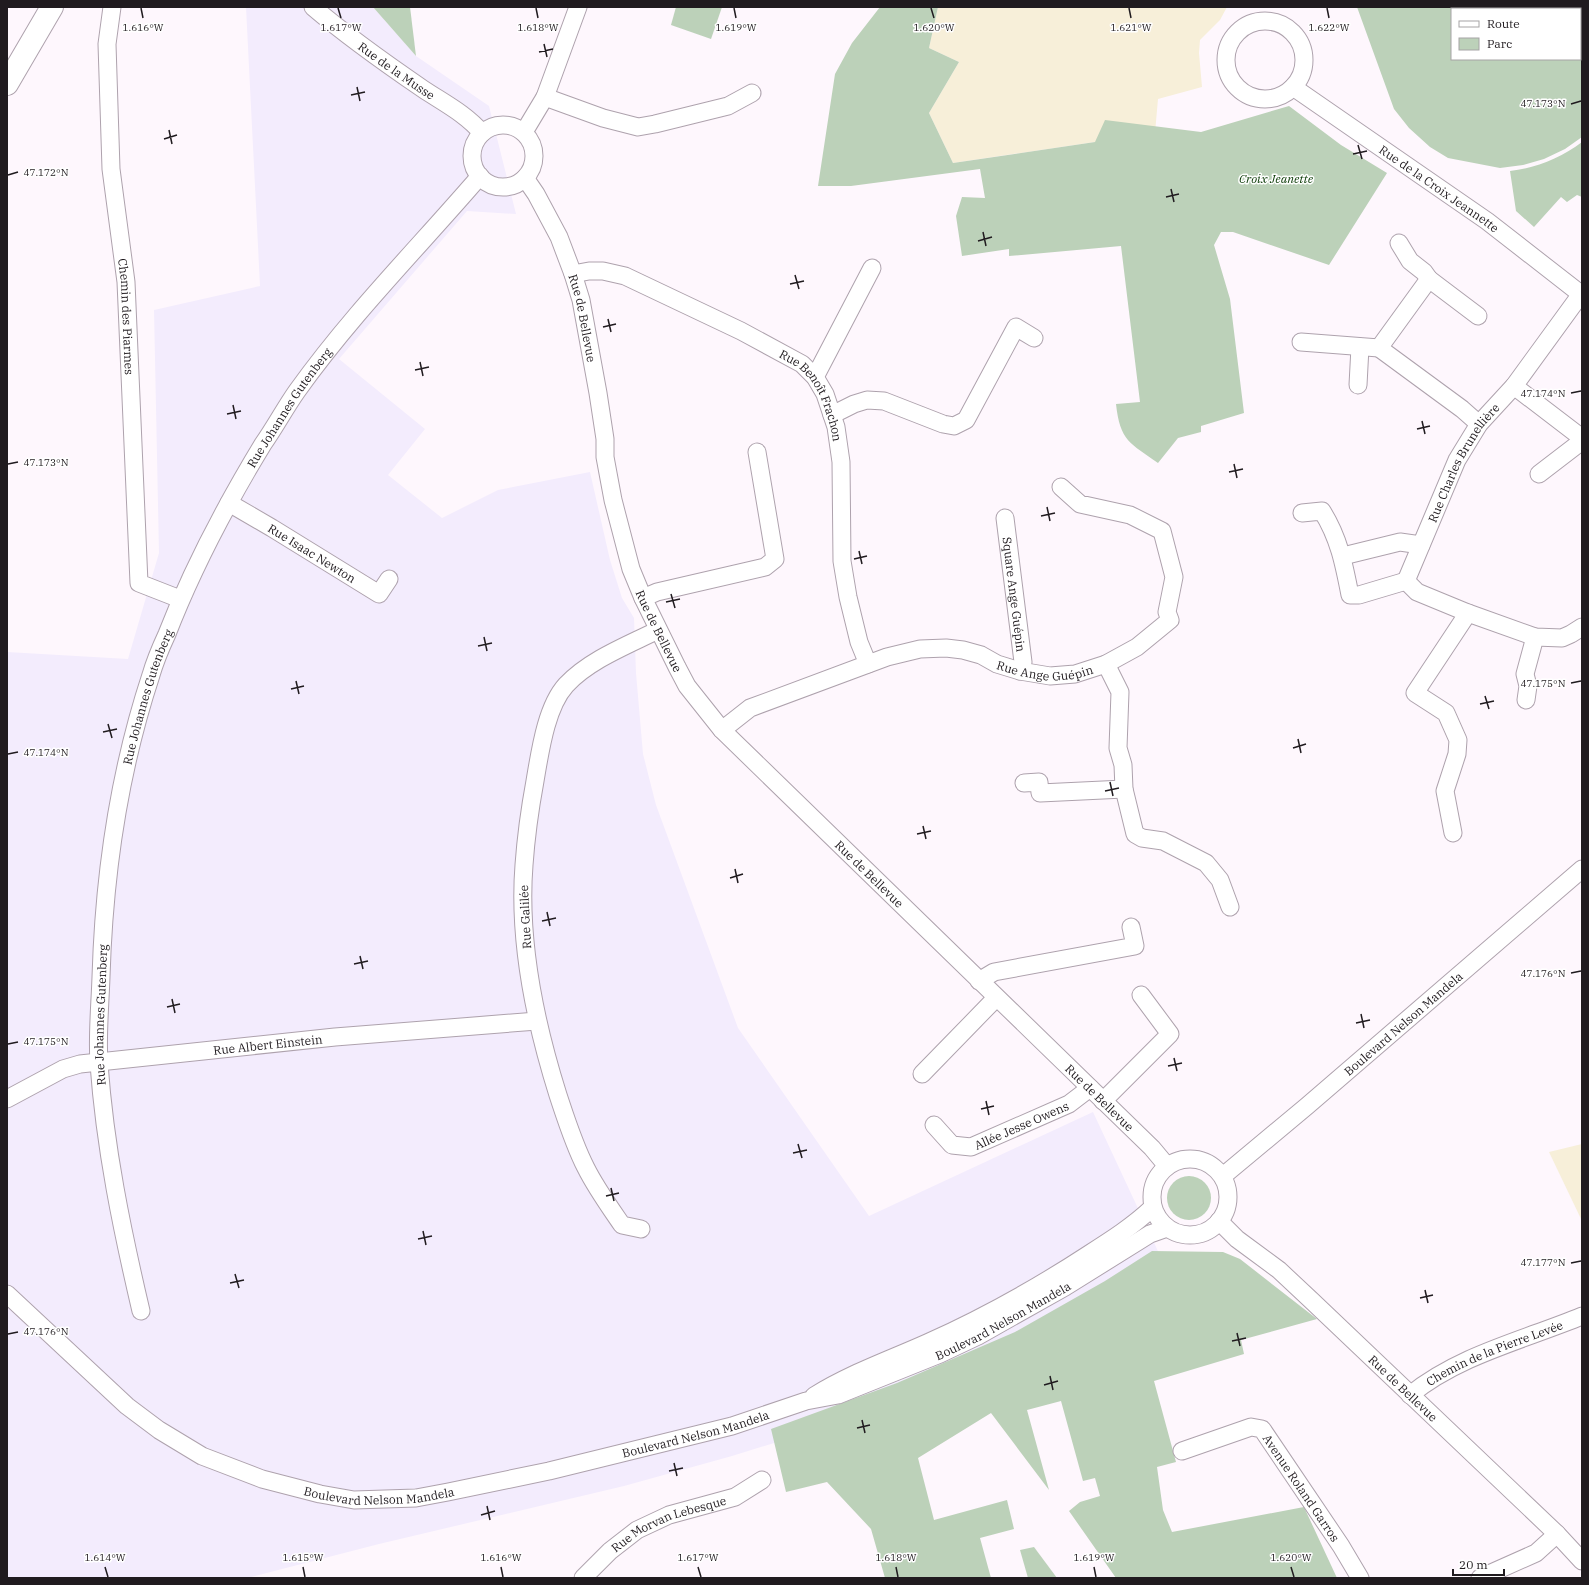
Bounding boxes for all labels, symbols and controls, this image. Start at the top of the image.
legend [1451,8,1581,60]
text: Route [1487,16,1520,31]
text: 1.616°W [122,21,164,34]
text: 1.617°W [320,21,362,34]
text: 1.618°W [517,21,559,34]
text: 1.619°W [715,21,757,34]
text: 1.620°W [913,21,955,34]
text: 1.621°W [1110,21,1152,34]
text: 1.622°W [1308,21,1350,34]
text: Parc [1487,36,1512,51]
street label: Rue de la Musse [355,38,438,102]
text: 47.173°N [1520,97,1566,110]
street label: Rue de la Croix Jeannette [1377,142,1502,235]
text: 47.172°N [23,166,69,179]
park label: Croix Jeanette [1239,171,1314,186]
street label: Chemin des Piarmes [115,257,138,375]
street label: Rue de Bellevue [566,272,600,363]
street label: Rue Johannes Gutenberg [243,344,335,470]
street label: Rue Benoît Frachon [777,346,846,443]
text: 47.174°N [1520,387,1566,400]
street label: Rue Charles Brunellière [1424,400,1502,524]
text: 47.173°N [23,456,69,469]
street label: Rue Isaac Newton [265,520,359,586]
street label: Square Ange Guépin [1000,536,1029,653]
street label: Rue de Bellevue [633,587,686,674]
street label: Rue Johannes Gutenberg [119,627,176,766]
street label: Rue Ange Guépin [995,657,1095,684]
text: 47.175°N [1520,677,1566,690]
text: 47.174°N [23,746,69,759]
street label: Rue de Bellevue [832,837,907,910]
street label: Rue Galilée [516,885,534,949]
street label: Rue Johannes Gutenberg [91,943,110,1086]
text: 47.176°N [1520,967,1566,980]
street label: Boulevard Nelson Mandela [1341,968,1466,1078]
street label: Rue Albert Einstein [212,1031,323,1057]
text: 47.175°N [23,1035,69,1048]
street label: Rue de Bellevue [1062,1061,1137,1134]
street label: Allée Jesse Owens [972,1098,1071,1152]
text: 47.177°N [1520,1256,1566,1269]
street label: Boulevard Nelson Mandela [933,1278,1074,1363]
street label: Chemin de la Pierre Levée [1423,1317,1565,1389]
text: 47.176°N [23,1325,69,1338]
street label: Rue de Bellevue [1366,1352,1441,1424]
street label: Boulevard Nelson Mandela [620,1406,771,1460]
street label: Avenue Roland Garros [1260,1431,1343,1544]
street label: Boulevard Nelson Mandela [302,1483,456,1508]
street label: Rue Morvan Lebesque [608,1492,728,1555]
text: 1.614°W [84,1551,126,1564]
text: 1.615°W [282,1551,324,1564]
text: 1.616°W [480,1551,522,1564]
text: 1.617°W [677,1551,719,1564]
text: 1.618°W [875,1551,917,1564]
text: 1.619°W [1073,1551,1115,1564]
text: 1.620°W [1270,1551,1312,1564]
scale bar [1453,1551,1504,1577]
text: 20 m [1459,1557,1488,1572]

